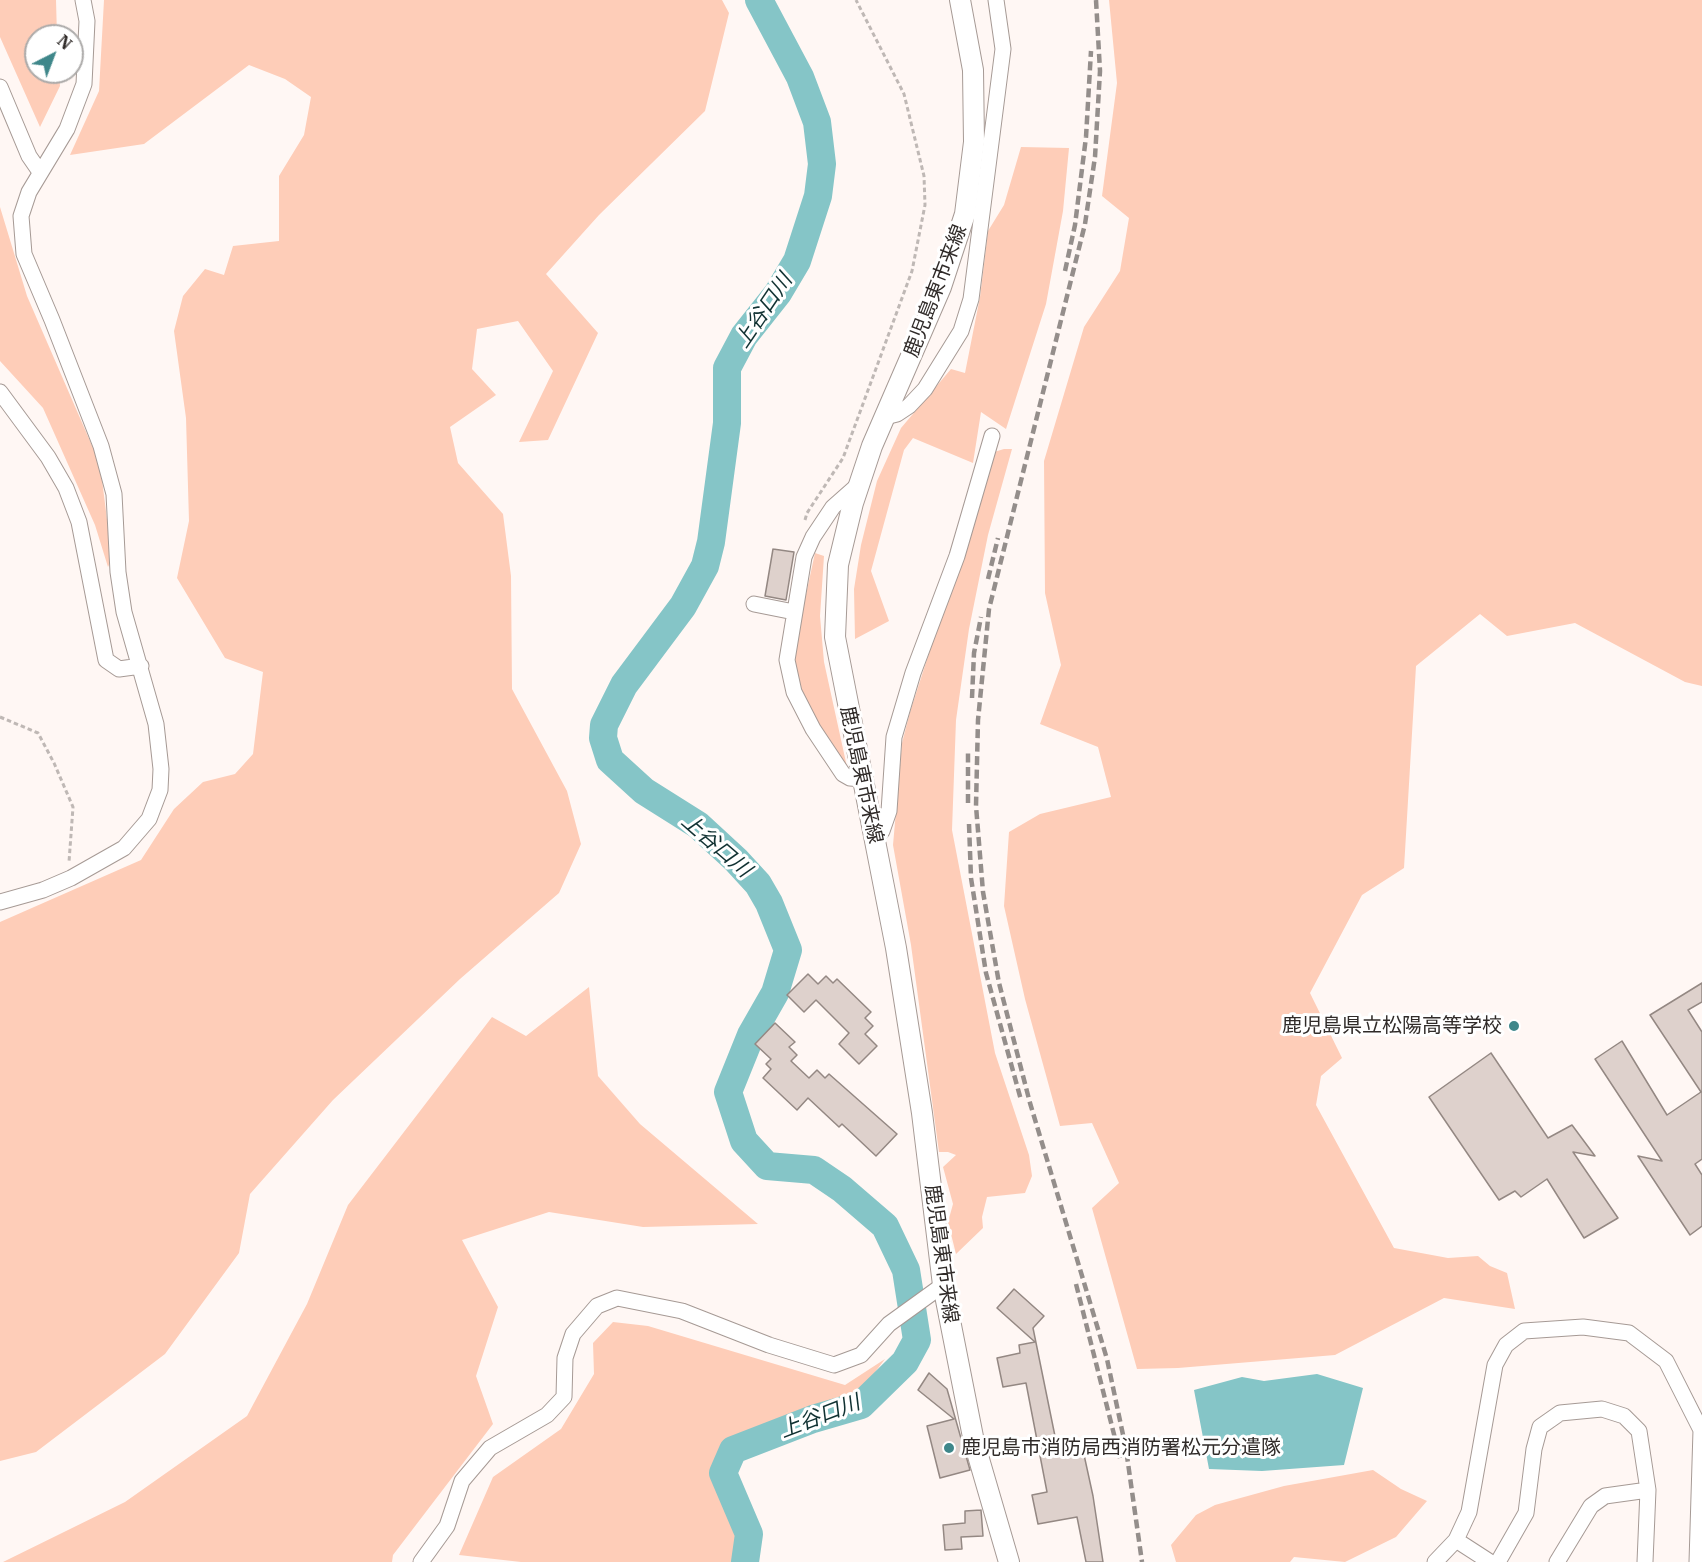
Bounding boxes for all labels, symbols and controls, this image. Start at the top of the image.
north arrow [24,24,84,84]
text: N [53,30,76,54]
street label: 鹿児島東市来線 [900,221,972,361]
water label: 上谷口川 [730,269,798,353]
street label: 鹿児島東市来線 [835,704,887,846]
water label: 上谷口川 [676,809,756,883]
place label: 鹿児島県立松陽高等学校 [1282,1014,1502,1038]
marker: 鹿児島県立松陽高等学校 [1507,1019,1521,1033]
street label: 鹿児島東市来線 [919,1183,963,1325]
water label: 上谷口川 [776,1390,864,1444]
place label: 鹿児島市消防局西消防署松元分遣隊 [961,1436,1281,1460]
marker: 鹿児島市消防局西消防署松元分遣隊 [942,1441,956,1455]

